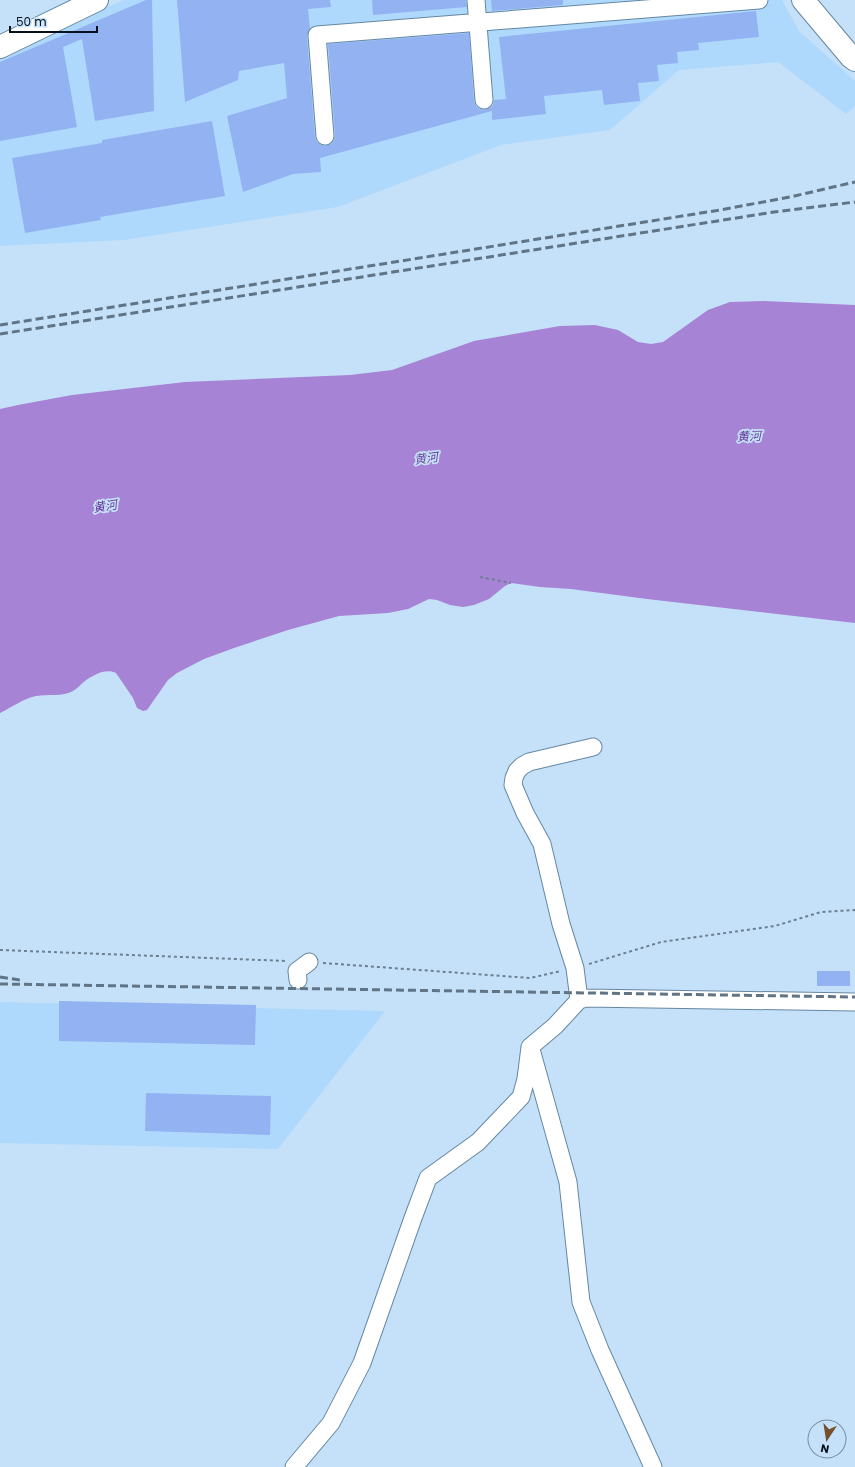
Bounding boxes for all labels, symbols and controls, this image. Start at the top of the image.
scale bar [10,8,97,34]
text: 50 m [16,13,47,30]
water label: 黄河 [737,427,763,445]
water label: 黄河 [413,448,441,468]
water label: 黄河 [92,495,120,516]
north arrow [807,1419,847,1459]
text: N [819,1440,831,1457]

